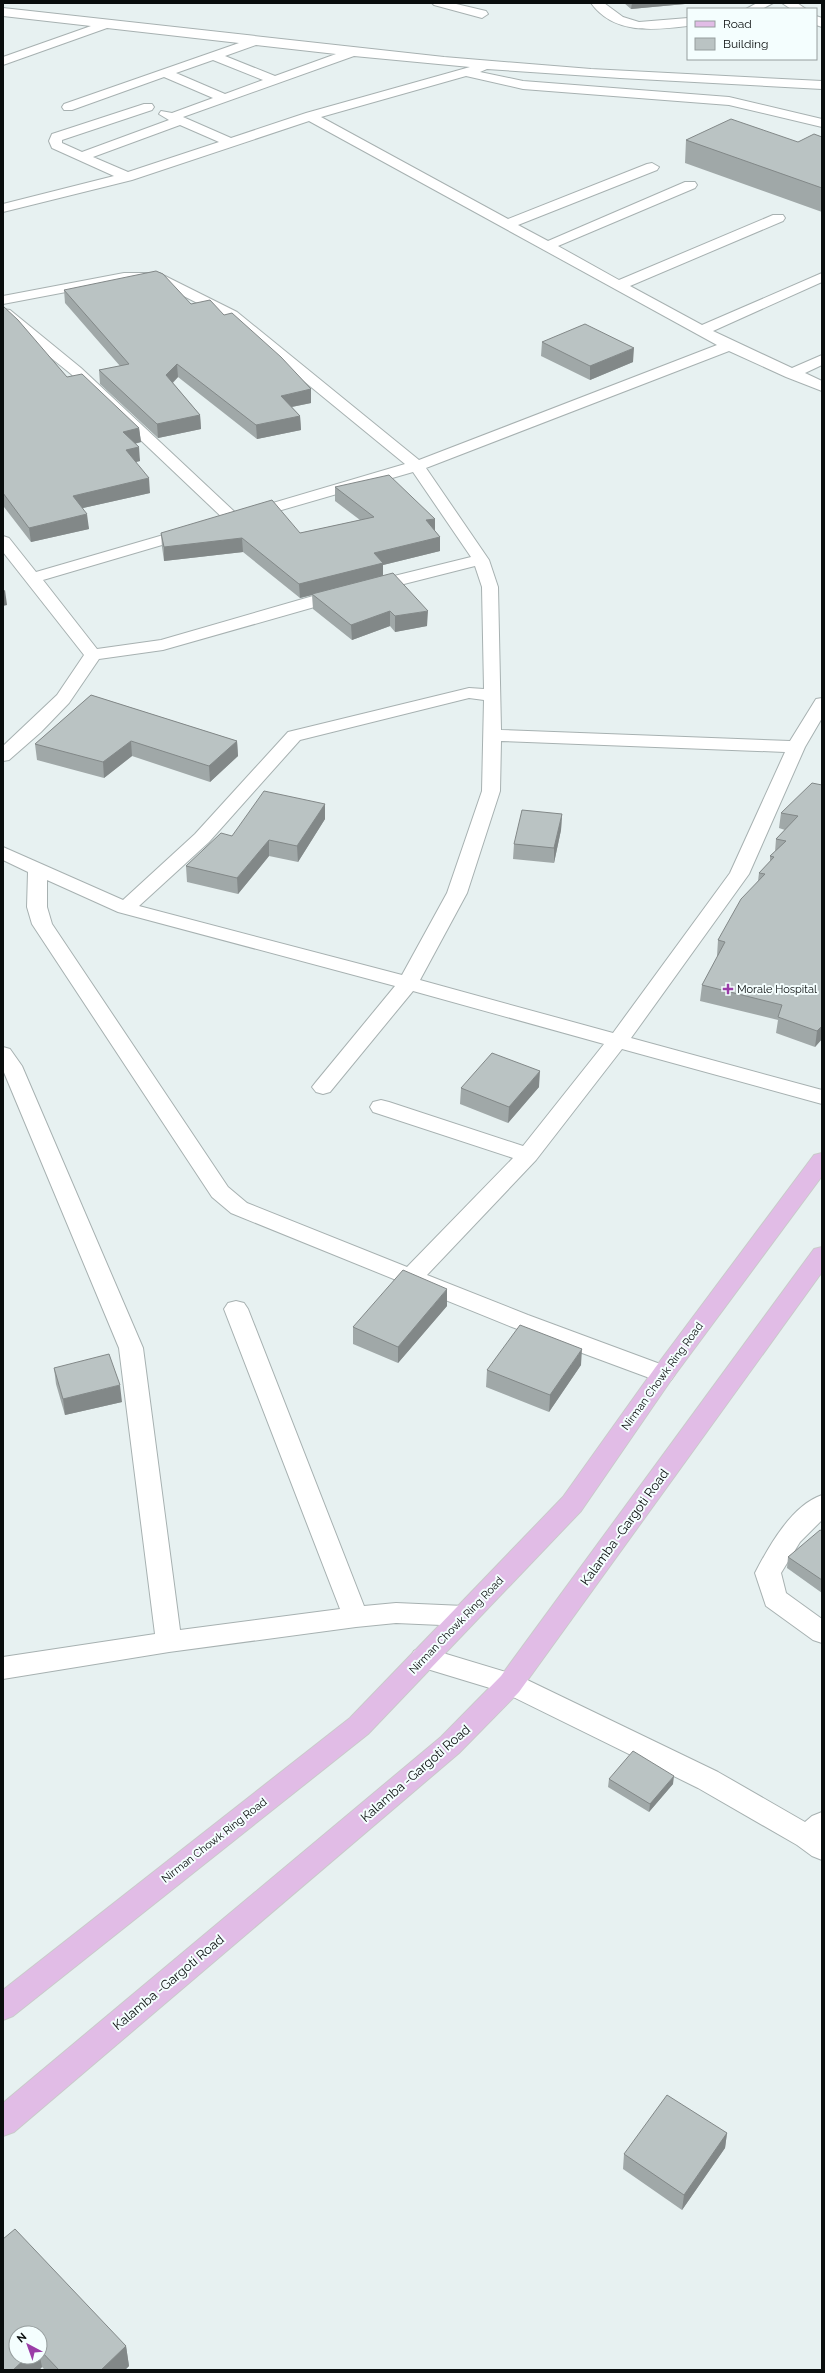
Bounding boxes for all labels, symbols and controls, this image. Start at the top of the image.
legend [687,8,817,60]
text: Road [723,17,752,31]
text: Building [723,37,769,51]
marker: Morale Hospital [722,983,734,995]
place label: Morale Hospital [737,983,817,996]
street label: Nirman Chowk Ring Road [619,1320,706,1433]
street label: Kalamba -Gargoti Road [577,1466,672,1588]
street label: Nirman Chowk Ring Road [407,1574,506,1677]
street label: Kalamba -Gargoti Road [358,1722,473,1825]
street label: Nirman Chowk Ring Road [159,1795,270,1886]
street label: Kalamba -Gargoti Road [110,1932,227,2033]
north arrow [8,2325,48,2365]
text: N [14,2330,29,2345]

